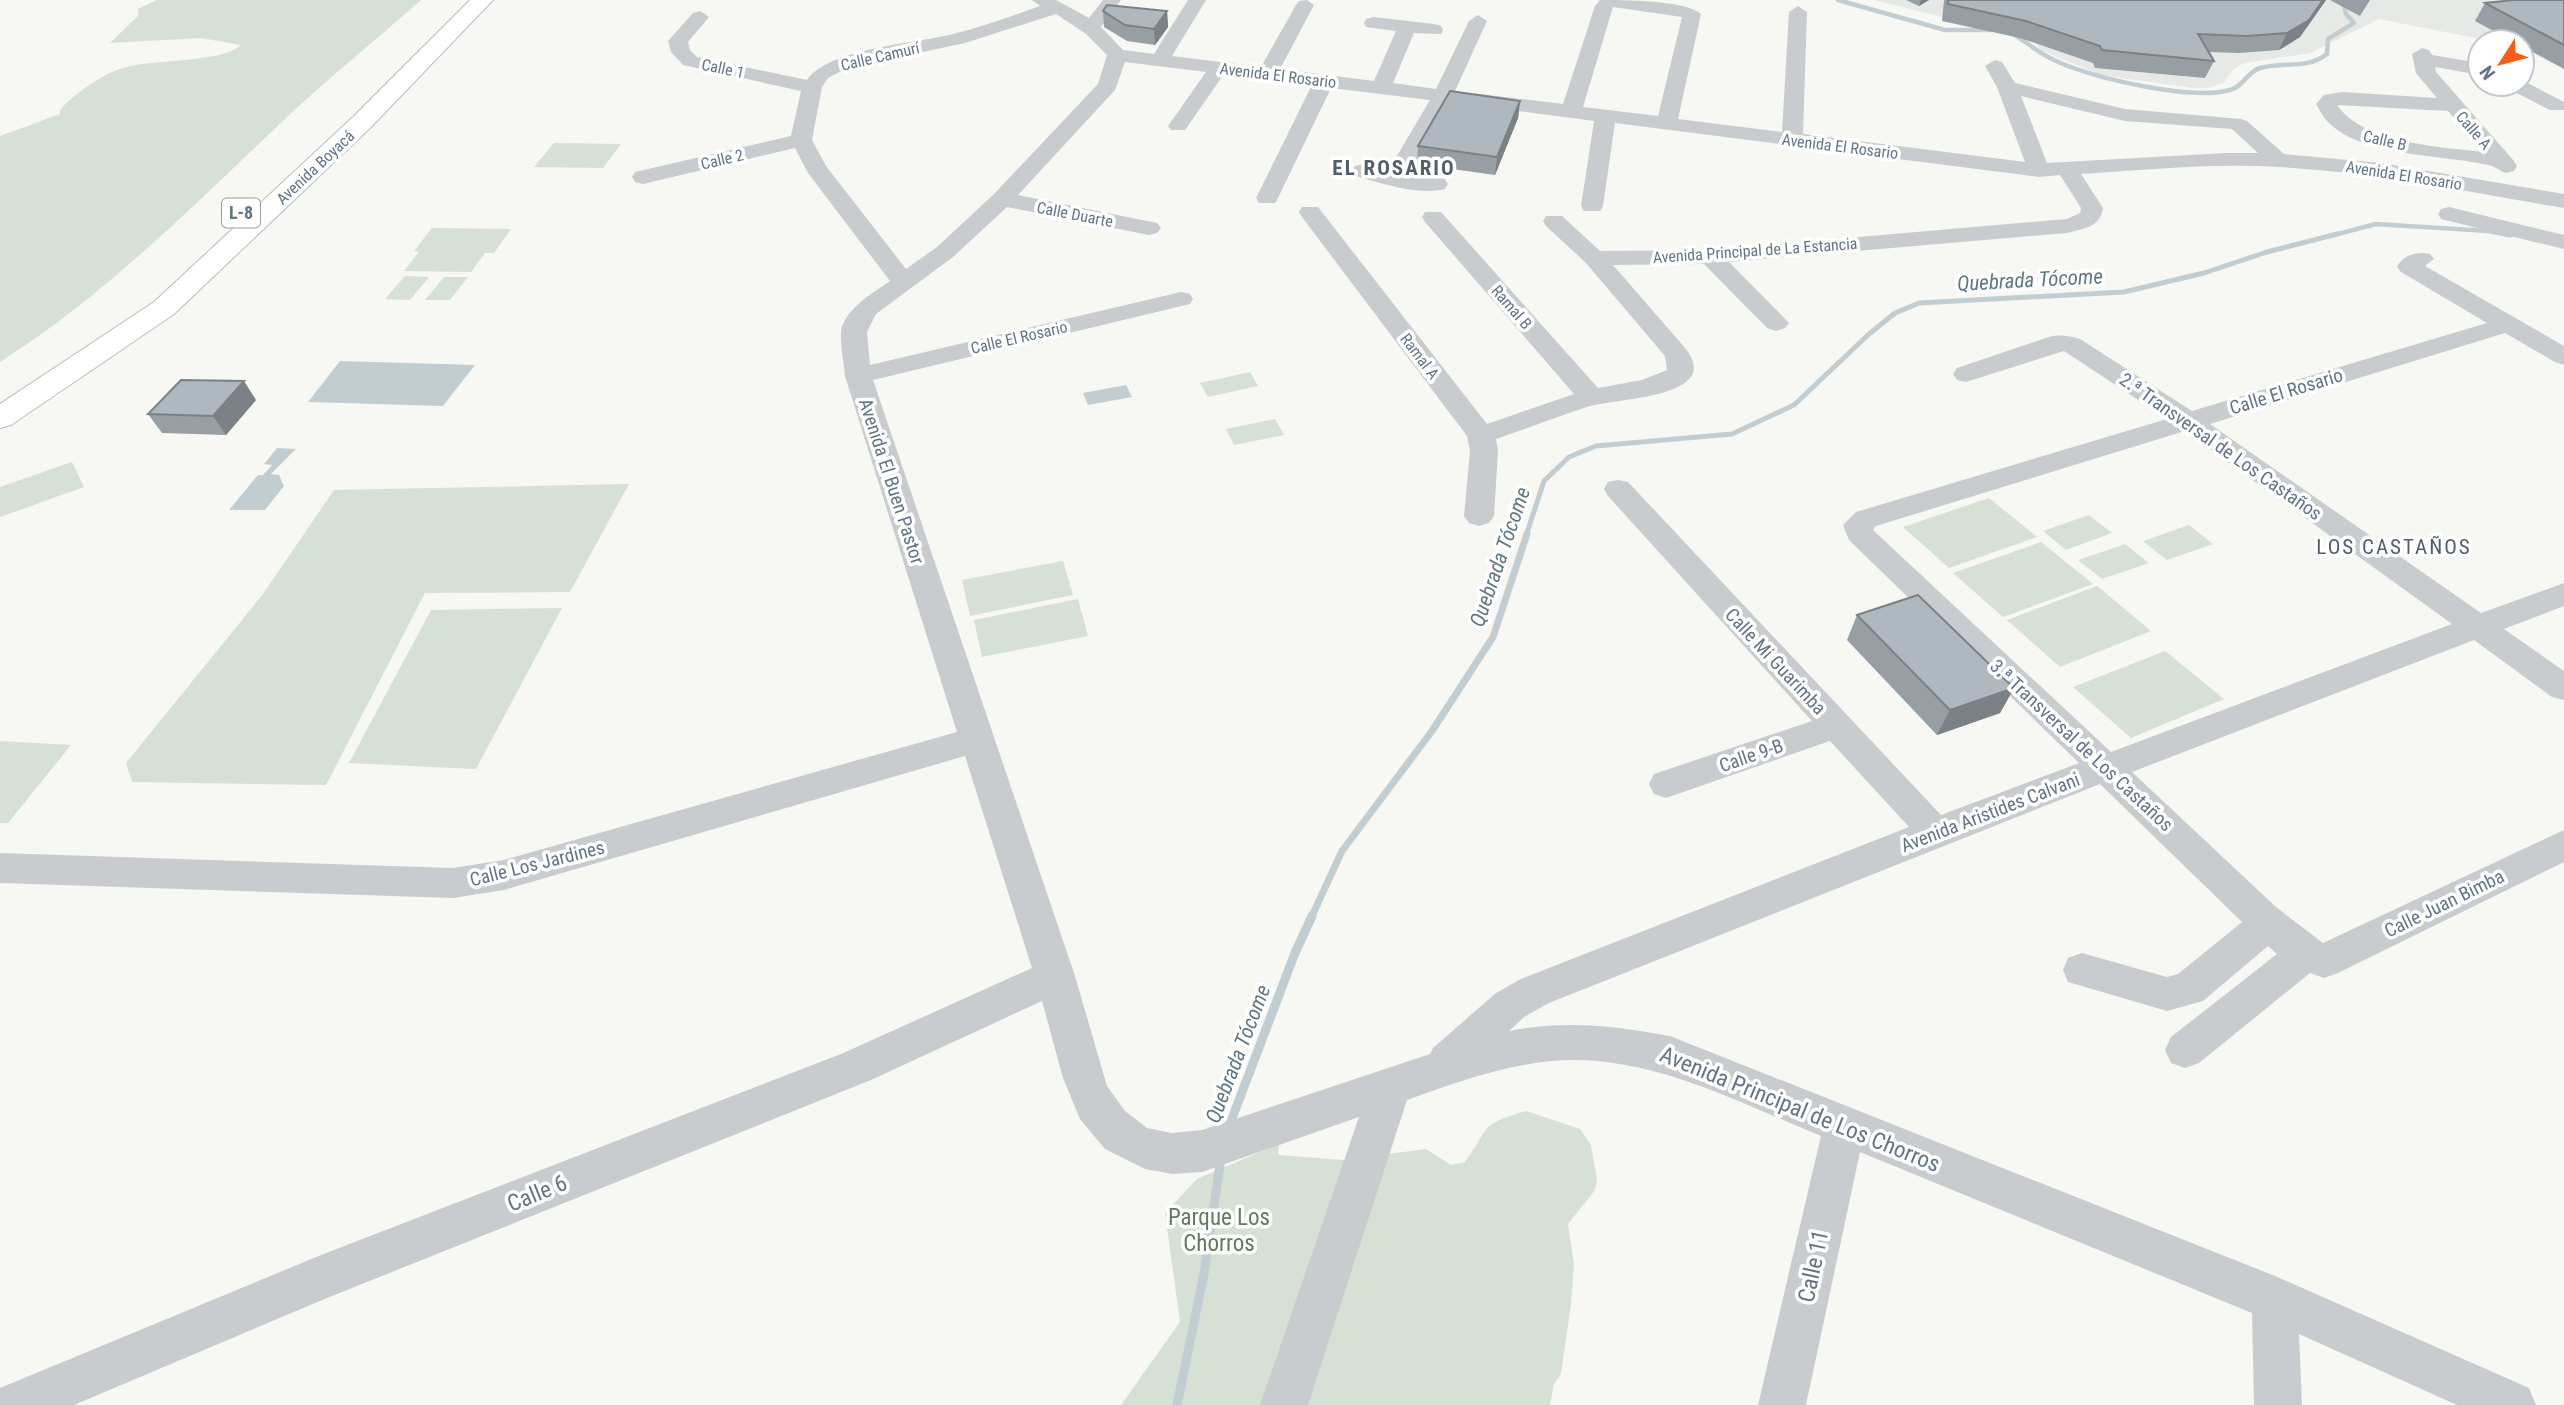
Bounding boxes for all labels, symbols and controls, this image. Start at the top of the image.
north arrow [2466,28,2536,98]
street label: Calle Camurí [839,38,923,75]
street label: Calle 1 [700,55,746,82]
street label: Avenida El Rosario [1219,59,1337,92]
text: N [2475,61,2500,84]
street label: Calle A [2452,107,2495,153]
street label: Avenida Boyacá [272,126,358,208]
street label: Calle B [2361,126,2408,155]
street label: Avenida El Rosario [1781,130,1899,163]
street label: Calle 2 [699,145,745,174]
district label: EL ROSARIO [1332,156,1456,180]
street label: Avenida El Rosario [2345,157,2463,194]
road number: L-8 [222,198,260,228]
street label: Calle Duarte [1035,198,1115,231]
street label: Avenida Principal de La Estancia [1652,234,1858,267]
water label: Quebrada Tócome [1957,264,2103,296]
street label: Ramal B [1487,281,1536,333]
street label: Calle El Rosario [969,317,1069,358]
street label: Ramal A [1396,330,1443,383]
street label: Calle El Rosario [2227,363,2346,420]
street label: 2.ª Transversal de Los Castaños [2115,368,2326,525]
street label: Avenida El Buen Pastor [854,395,929,567]
water label: Quebrada Tócome [1465,484,1535,630]
district label: LOS CASTAÑOS [2316,535,2472,559]
street label: Calle Mi Guarimba [1720,603,1831,719]
street label: 3.ª Transversal de Los Castaños [1985,655,2178,836]
street label: Calle 9-B [1716,734,1786,777]
street label: Avenida Aristides Calvani [1897,768,2083,857]
street label: Calle Los Jardines [467,836,607,891]
street label: Calle Juan Bimba [2381,865,2508,942]
water label: Quebrada Tócome [1201,982,1275,1126]
street label: Avenida Principal de Los Chorros [1656,1041,1944,1178]
street label: Calle 6 [503,1169,571,1218]
park label: Parque Los Chorros [1168,1204,1270,1257]
street label: Calle 11 [1793,1227,1834,1305]

